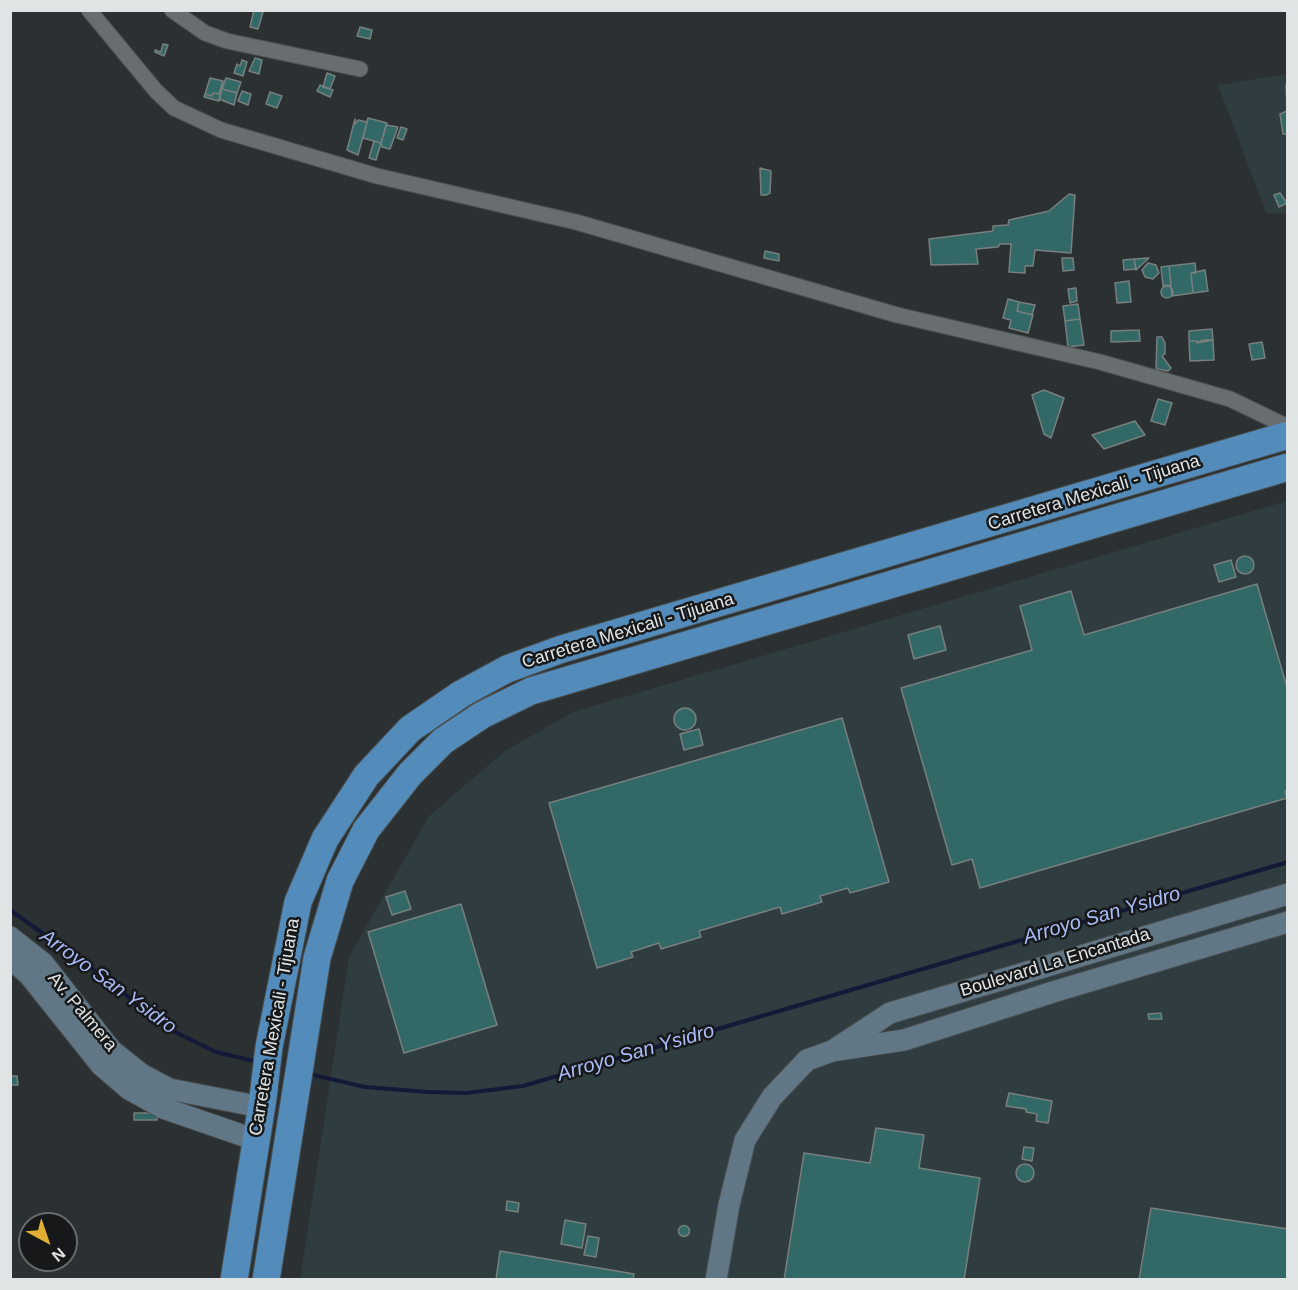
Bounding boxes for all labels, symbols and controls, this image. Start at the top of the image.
street label: Carretera Mexicali - Tijuana [985,450,1203,536]
street label: Carretera Mexicali - Tijuana [519,588,737,674]
water label: Arroyo San Ysidro [1021,882,1183,950]
street label: Carretera Mexicali - Tijuana [245,917,305,1137]
street label: Boulevard La Encantada [958,924,1152,1002]
water label: Arroyo San Ysidro [35,925,181,1039]
street label: Av. Palmera [43,968,121,1056]
water label: Arroyo San Ysidro [555,1019,717,1087]
north arrow [18,1212,78,1272]
text: N [49,1244,68,1265]

